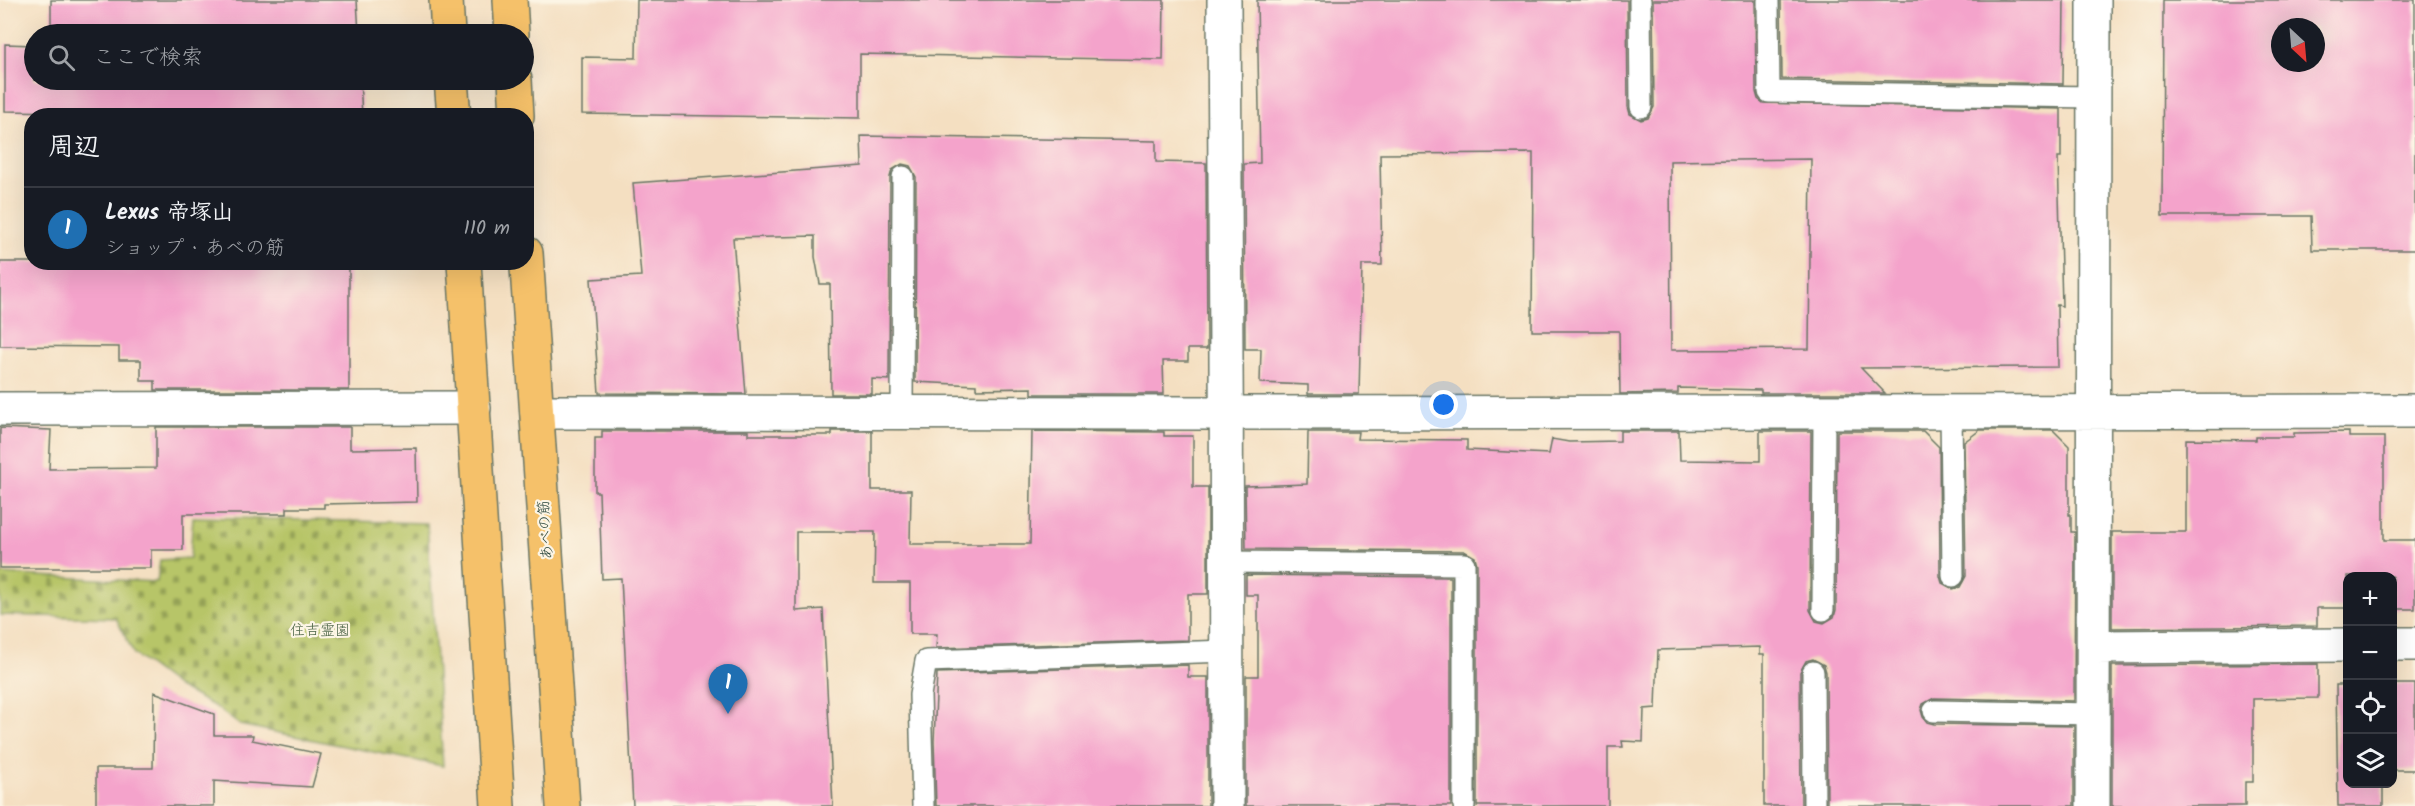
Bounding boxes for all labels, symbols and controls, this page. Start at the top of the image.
north arrow [2271,18,2325,72]
search box [24,24,534,90]
icon: search [45,41,78,74]
text: ここで検索 [93,41,203,76]
text: 周辺 [48,127,100,169]
text: Lexus 帝塚山 [105,196,234,231]
text: 1 [64,213,71,245]
text: 110 m [464,213,510,245]
text: ショップ · あべの筋 [105,233,285,265]
your location [1429,390,1458,419]
street label: あべの筋 [532,499,560,561]
map controls [2343,572,2397,788]
button: + [2343,572,2397,626]
park label: 住吉霊園 [290,619,350,643]
button: − [2343,626,2397,680]
pin: 1 [708,664,748,714]
button: locate [2343,680,2397,734]
button: layers [2343,734,2397,788]

